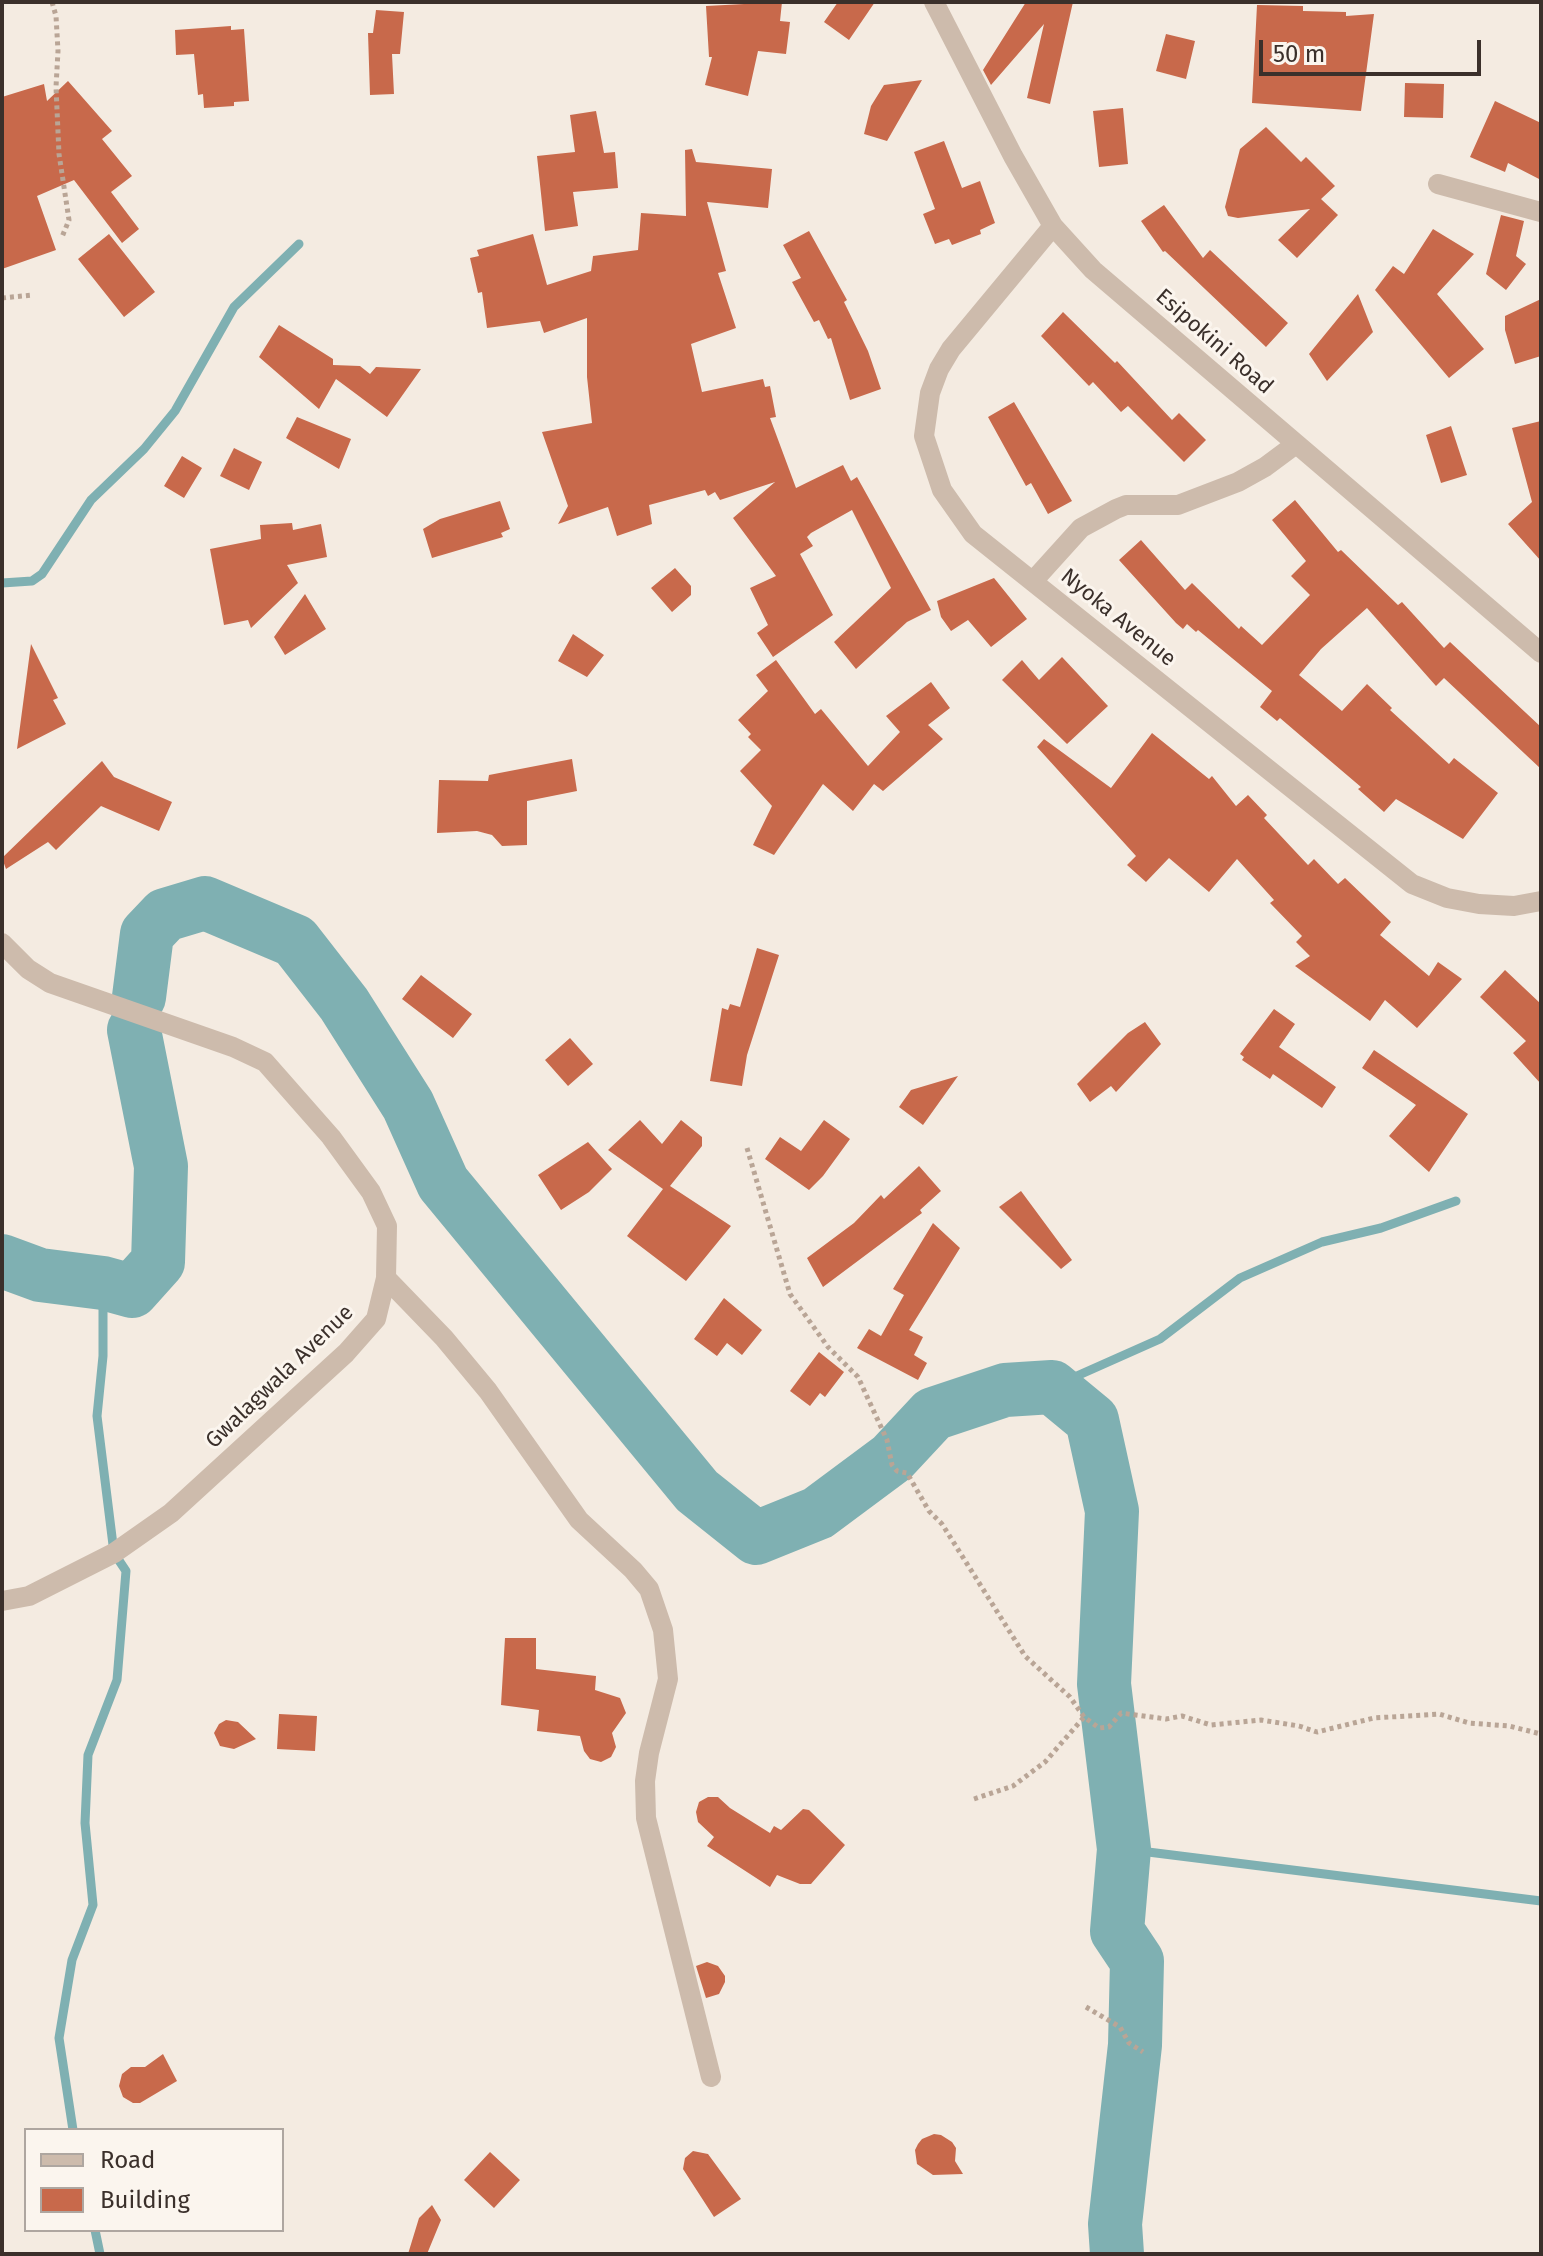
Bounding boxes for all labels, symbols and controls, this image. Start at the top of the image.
scale bar [1263,24,1485,74]
text: 50 m [1273,40,1325,68]
street label: Esipokini Road [1150,284,1278,400]
street label: Nyoka Avenue [1055,564,1181,672]
street label: Gwalagwala Avenue [201,1300,359,1454]
legend [24,2128,284,2232]
text: Road [100,2146,155,2174]
text: Building [100,2186,190,2214]

